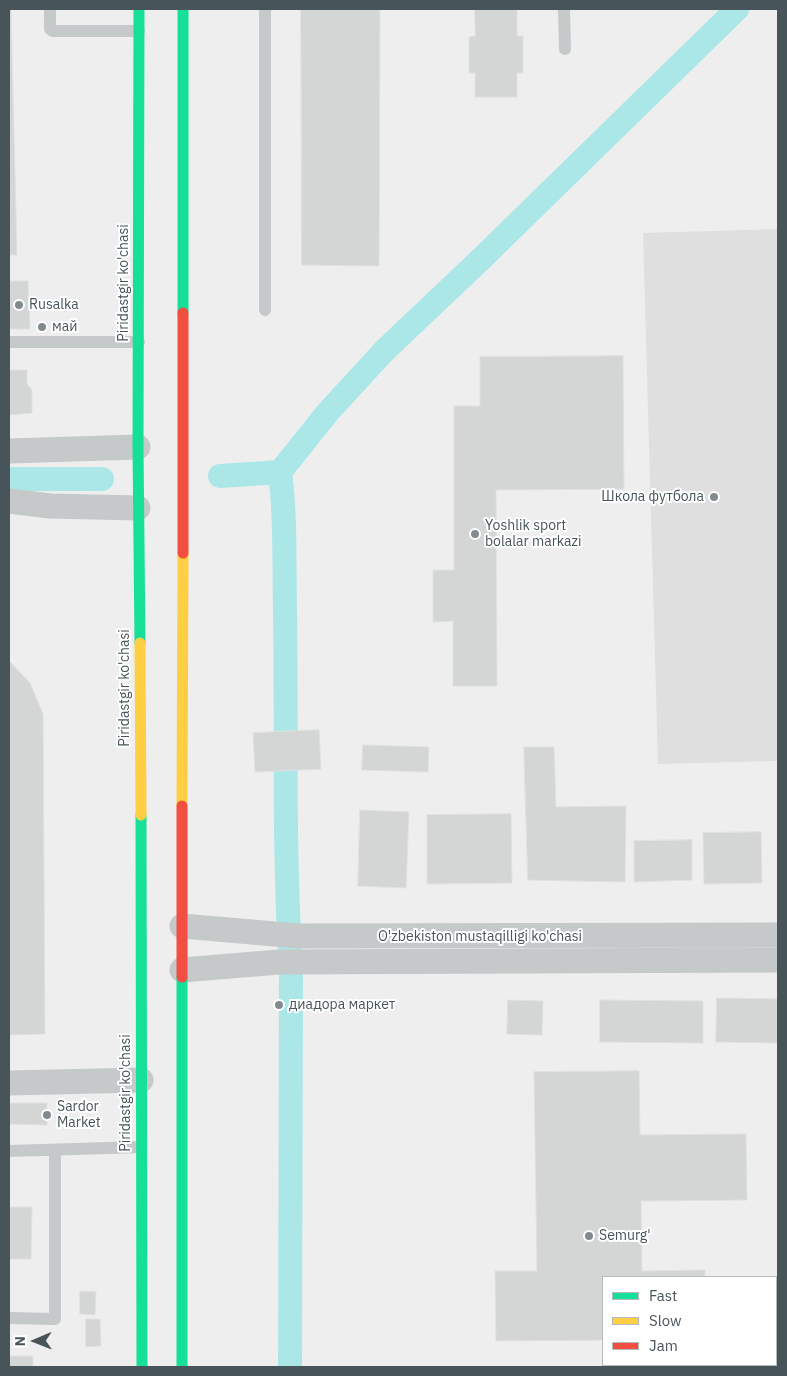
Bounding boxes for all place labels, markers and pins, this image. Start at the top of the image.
place label: Rusalka [29,297,79,313]
marker: Rusalka [13,299,25,311]
place label: май [52,319,77,335]
marker: май [36,321,48,333]
place label: Школа футбола [601,489,704,505]
marker: Школа футбола [708,491,720,503]
place label: Yoshlik sport bolalar markazi [485,518,582,550]
marker: Yoshlik sport bolalar markazi [469,528,481,540]
place label: диадора маркет [289,997,395,1013]
marker: диадора маркет [273,999,285,1011]
place label: Sardor Market [57,1099,101,1132]
marker: Sardor Market [41,1109,53,1121]
place label: Semurg' [599,1228,651,1244]
marker: Semurg' [583,1230,595,1242]

